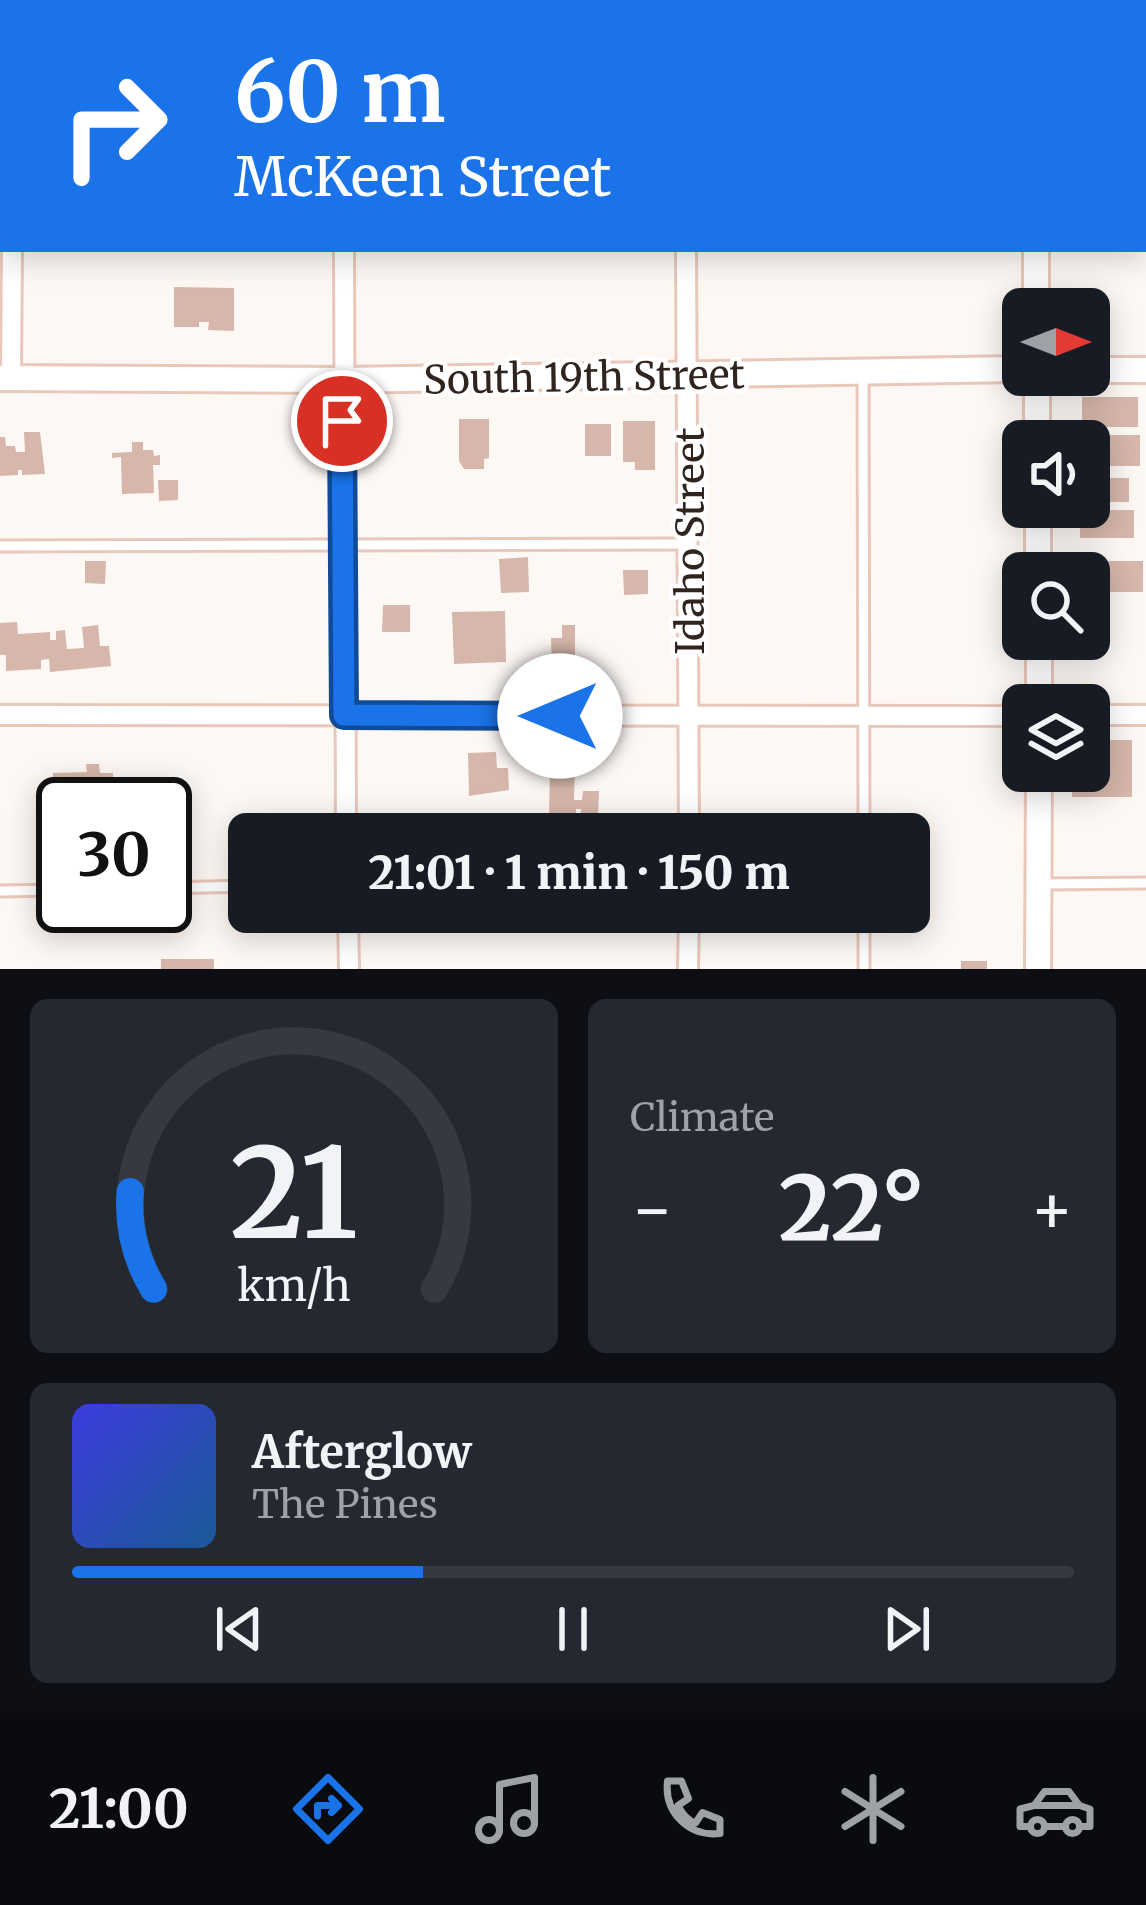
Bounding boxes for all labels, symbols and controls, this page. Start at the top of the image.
text: 60 m [234,39,445,145]
icon: right [36,48,192,204]
text: McKeen Street [234,143,611,211]
north arrow [1002,288,1110,396]
map controls [1002,288,1110,792]
street label: South 19th Street [423,350,745,405]
pin [291,370,393,472]
icon: arrive [309,388,375,454]
button: sound [1002,420,1110,528]
street label: Idaho Street [666,427,715,655]
button: search [1002,552,1110,660]
position arrow [497,653,623,779]
button: layers [1002,684,1110,792]
speed limit sign: 30 [36,777,192,933]
text: 21:01 · 1 min · 150 m [368,845,790,901]
text: Climate [630,1093,774,1142]
text: 21 [230,1115,358,1272]
text: 22° [779,1152,925,1266]
text: − [630,1168,674,1251]
text: + [1030,1168,1074,1251]
text: km/h [237,1259,351,1313]
text: Afterglow [252,1424,472,1480]
text: The Pines [252,1480,438,1529]
icon: previous [206,1596,272,1662]
icon: pause [540,1596,606,1662]
icon: next [874,1596,940,1662]
icon: directions [286,1767,370,1851]
icon: music [468,1767,552,1851]
icon: phone [650,1767,734,1851]
icon: climate [831,1767,915,1851]
icon: car [1013,1767,1097,1851]
text: 21:00 [49,1775,189,1843]

